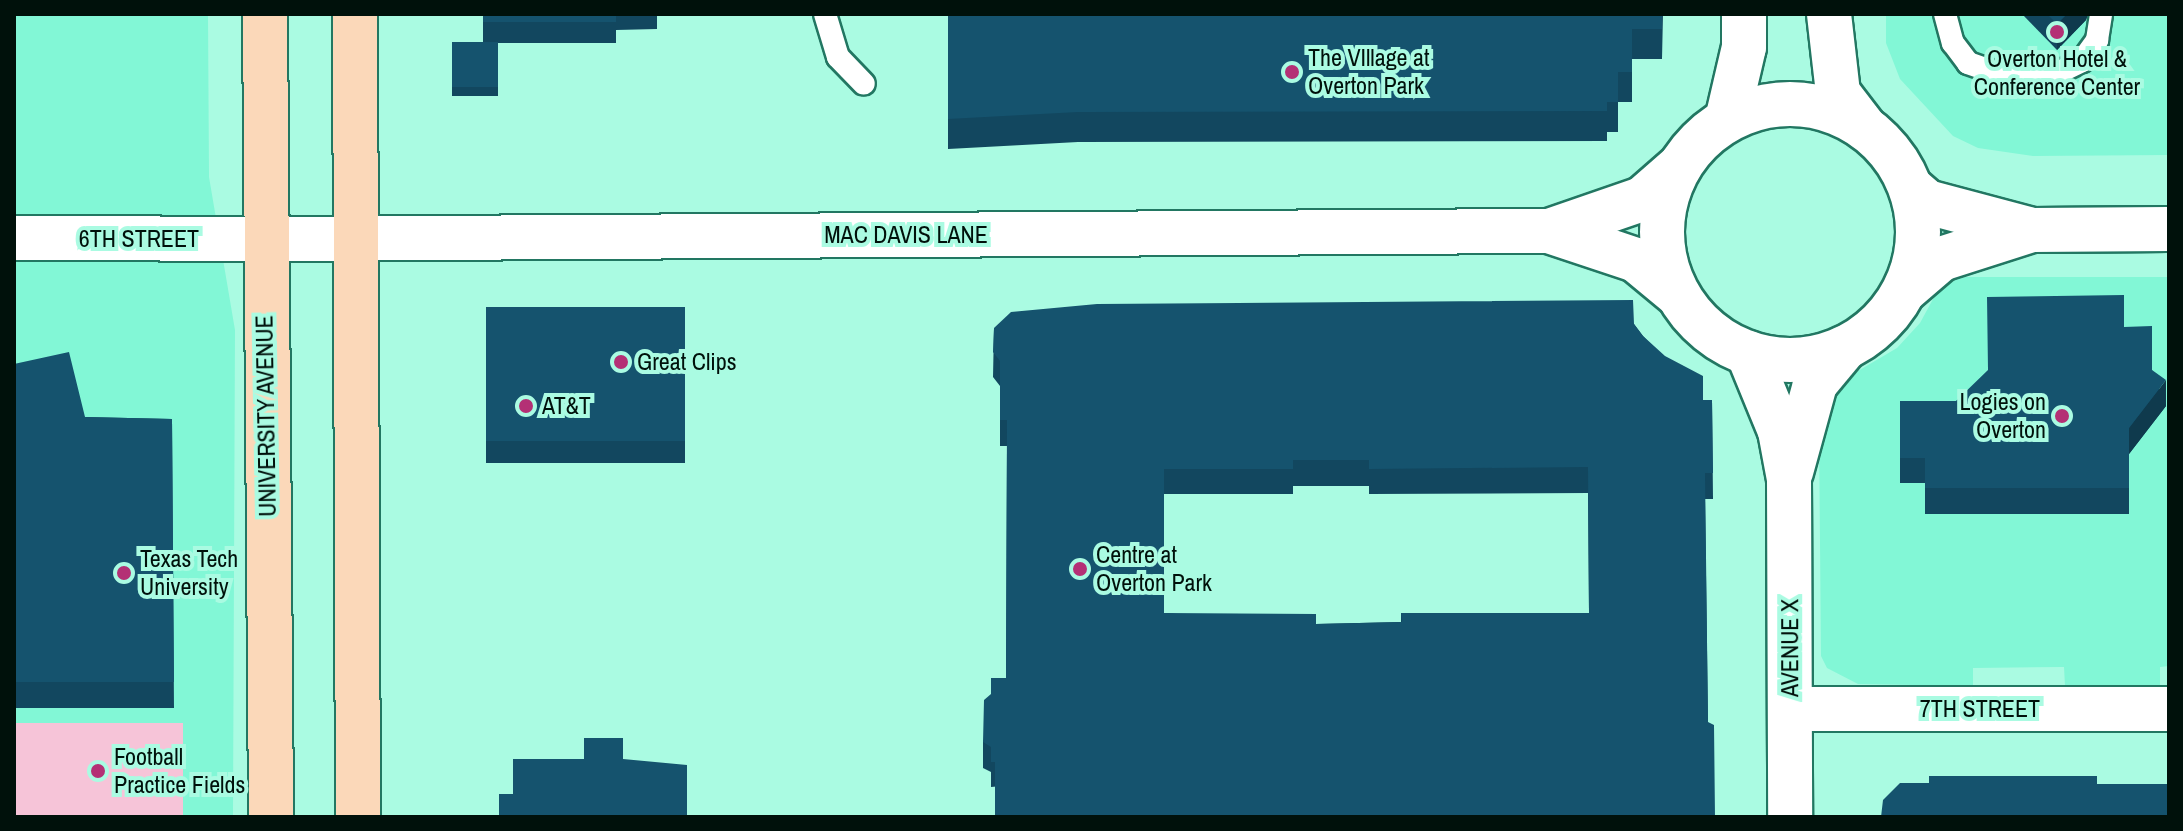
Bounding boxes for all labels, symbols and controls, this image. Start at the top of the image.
marker: Overton Hotel & Conference Center [2048,23,2066,41]
place label: The VIllage at Overton Park [1308,44,1429,100]
place label: Overton Hotel & Conference Center [1974,45,2140,101]
marker: The VIllage at Overton Park [1283,63,1301,81]
street label: MAC DAVIS LANE [824,221,988,249]
street label: 6TH STREET [79,225,199,253]
street label: UNIVERSITY AVENUE [250,314,282,518]
place label: Great Clips [637,348,737,376]
marker: Great Clips [612,353,630,371]
place label: Logies on Overton [1960,388,2046,444]
place label: AT&T [542,392,591,420]
marker: AT&T [517,397,535,415]
marker: Logies on Overton [2053,407,2071,425]
place label: Centre at Overton Park [1096,541,1212,597]
place label: Texas Tech University [140,545,238,601]
marker: Centre at Overton Park [1071,560,1089,578]
marker: Texas Tech University [115,564,133,582]
street label: AVENUE X [1776,599,1804,697]
street label: 7TH STREET [1920,695,2040,723]
place label: Football Practice Fields [114,743,245,799]
marker: Football Practice Fields [89,762,107,780]

